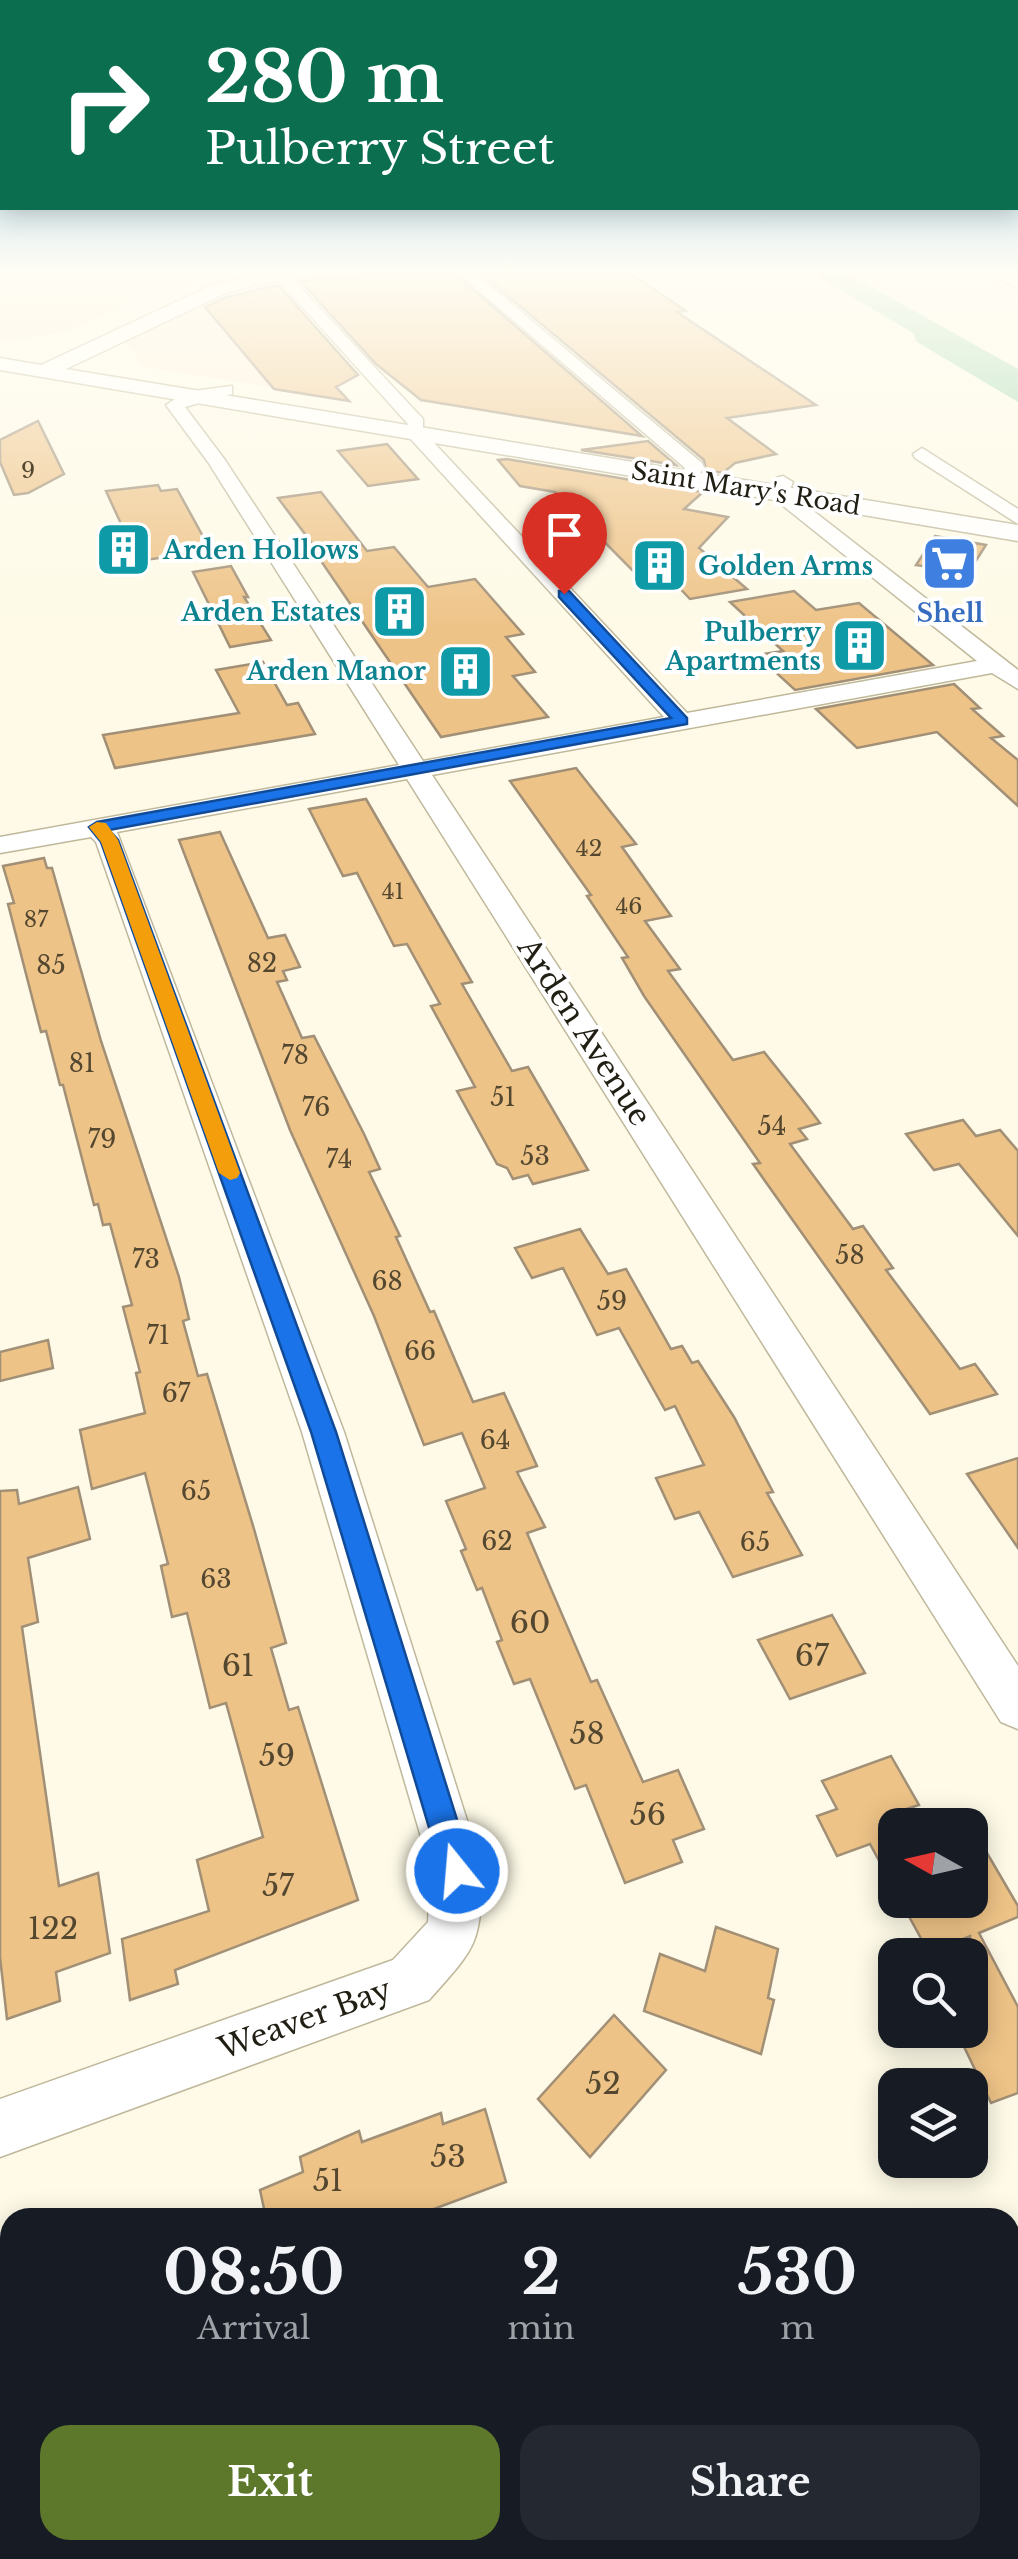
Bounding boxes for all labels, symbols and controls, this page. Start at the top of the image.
text: 280 m [205,34,444,121]
icon: right [40,40,170,170]
text: Pulberry Street [205,120,555,176]
street label: Saint Mary's Road [629,455,863,522]
house number: 9 [21,457,35,484]
pin [522,492,607,595]
icon: arrive [537,507,592,562]
building icon: Arden Hollows [94,520,154,580]
supermarket icon: Shell [920,534,980,594]
place label: Arden Hollows [162,535,359,566]
building icon: Golden Arms [629,536,689,596]
place label: Golden Arms [698,551,873,582]
building icon: Arden Estates [370,582,430,642]
place label: Arden Estates [180,597,361,628]
place label: Shell [917,598,984,629]
building icon: Pulberry Apartments [830,616,890,676]
place label: Pulberry Apartments [664,617,822,677]
building icon: Arden Manor [435,641,495,701]
place label: Arden Manor [246,656,427,687]
house number: 42 [576,835,602,862]
house number: 41 [382,878,404,905]
house number: 46 [615,893,643,920]
house number: 87 [24,906,49,933]
street label: Arden Avenue [509,930,659,1133]
house number: 82 [247,948,277,979]
house number: 85 [36,950,66,981]
house number: 78 [281,1040,309,1071]
house number: 81 [69,1048,95,1079]
house number: 51 [490,1082,516,1113]
house number: 76 [302,1092,330,1123]
house number: 54 [758,1111,786,1142]
house number: 79 [88,1124,116,1155]
house number: 53 [520,1141,550,1172]
house number: 74 [326,1144,352,1175]
house number: 58 [835,1240,865,1271]
house number: 73 [132,1244,160,1275]
house number: 68 [371,1266,403,1297]
house number: 59 [597,1286,627,1317]
house number: 71 [146,1320,170,1351]
house number: 66 [404,1336,436,1367]
house number: 67 [162,1378,191,1409]
house number: 64 [480,1425,510,1456]
house number: 65 [181,1476,211,1507]
house number: 62 [481,1526,513,1557]
house number: 65 [740,1527,770,1558]
house number: 63 [200,1564,232,1595]
house number: 60 [510,1604,550,1641]
house number: 67 [795,1637,830,1674]
house number: 61 [222,1647,254,1684]
house number: 58 [569,1715,605,1752]
house number: 59 [259,1737,295,1774]
house number: 56 [630,1796,666,1833]
north arrow [878,1808,988,1918]
map controls [878,1808,988,2178]
position arrow [405,1819,509,1923]
house number: 57 [262,1867,295,1904]
house number: 122 [28,1910,78,1947]
button: search [878,1938,988,2048]
street label: Weaver Bay [212,1970,396,2067]
house number: 52 [585,2065,621,2102]
button: layers [878,2068,988,2178]
house number: 53 [430,2138,466,2175]
house number: 51 [313,2162,343,2199]
text: 08:50 [163,2236,344,2310]
text: 2 [522,2236,561,2310]
text: 530 [738,2236,857,2310]
text: Arrival [197,2308,310,2348]
text: min [507,2308,575,2348]
text: m [780,2308,815,2348]
button: Exit [40,2425,500,2540]
button: Share [520,2425,980,2540]

